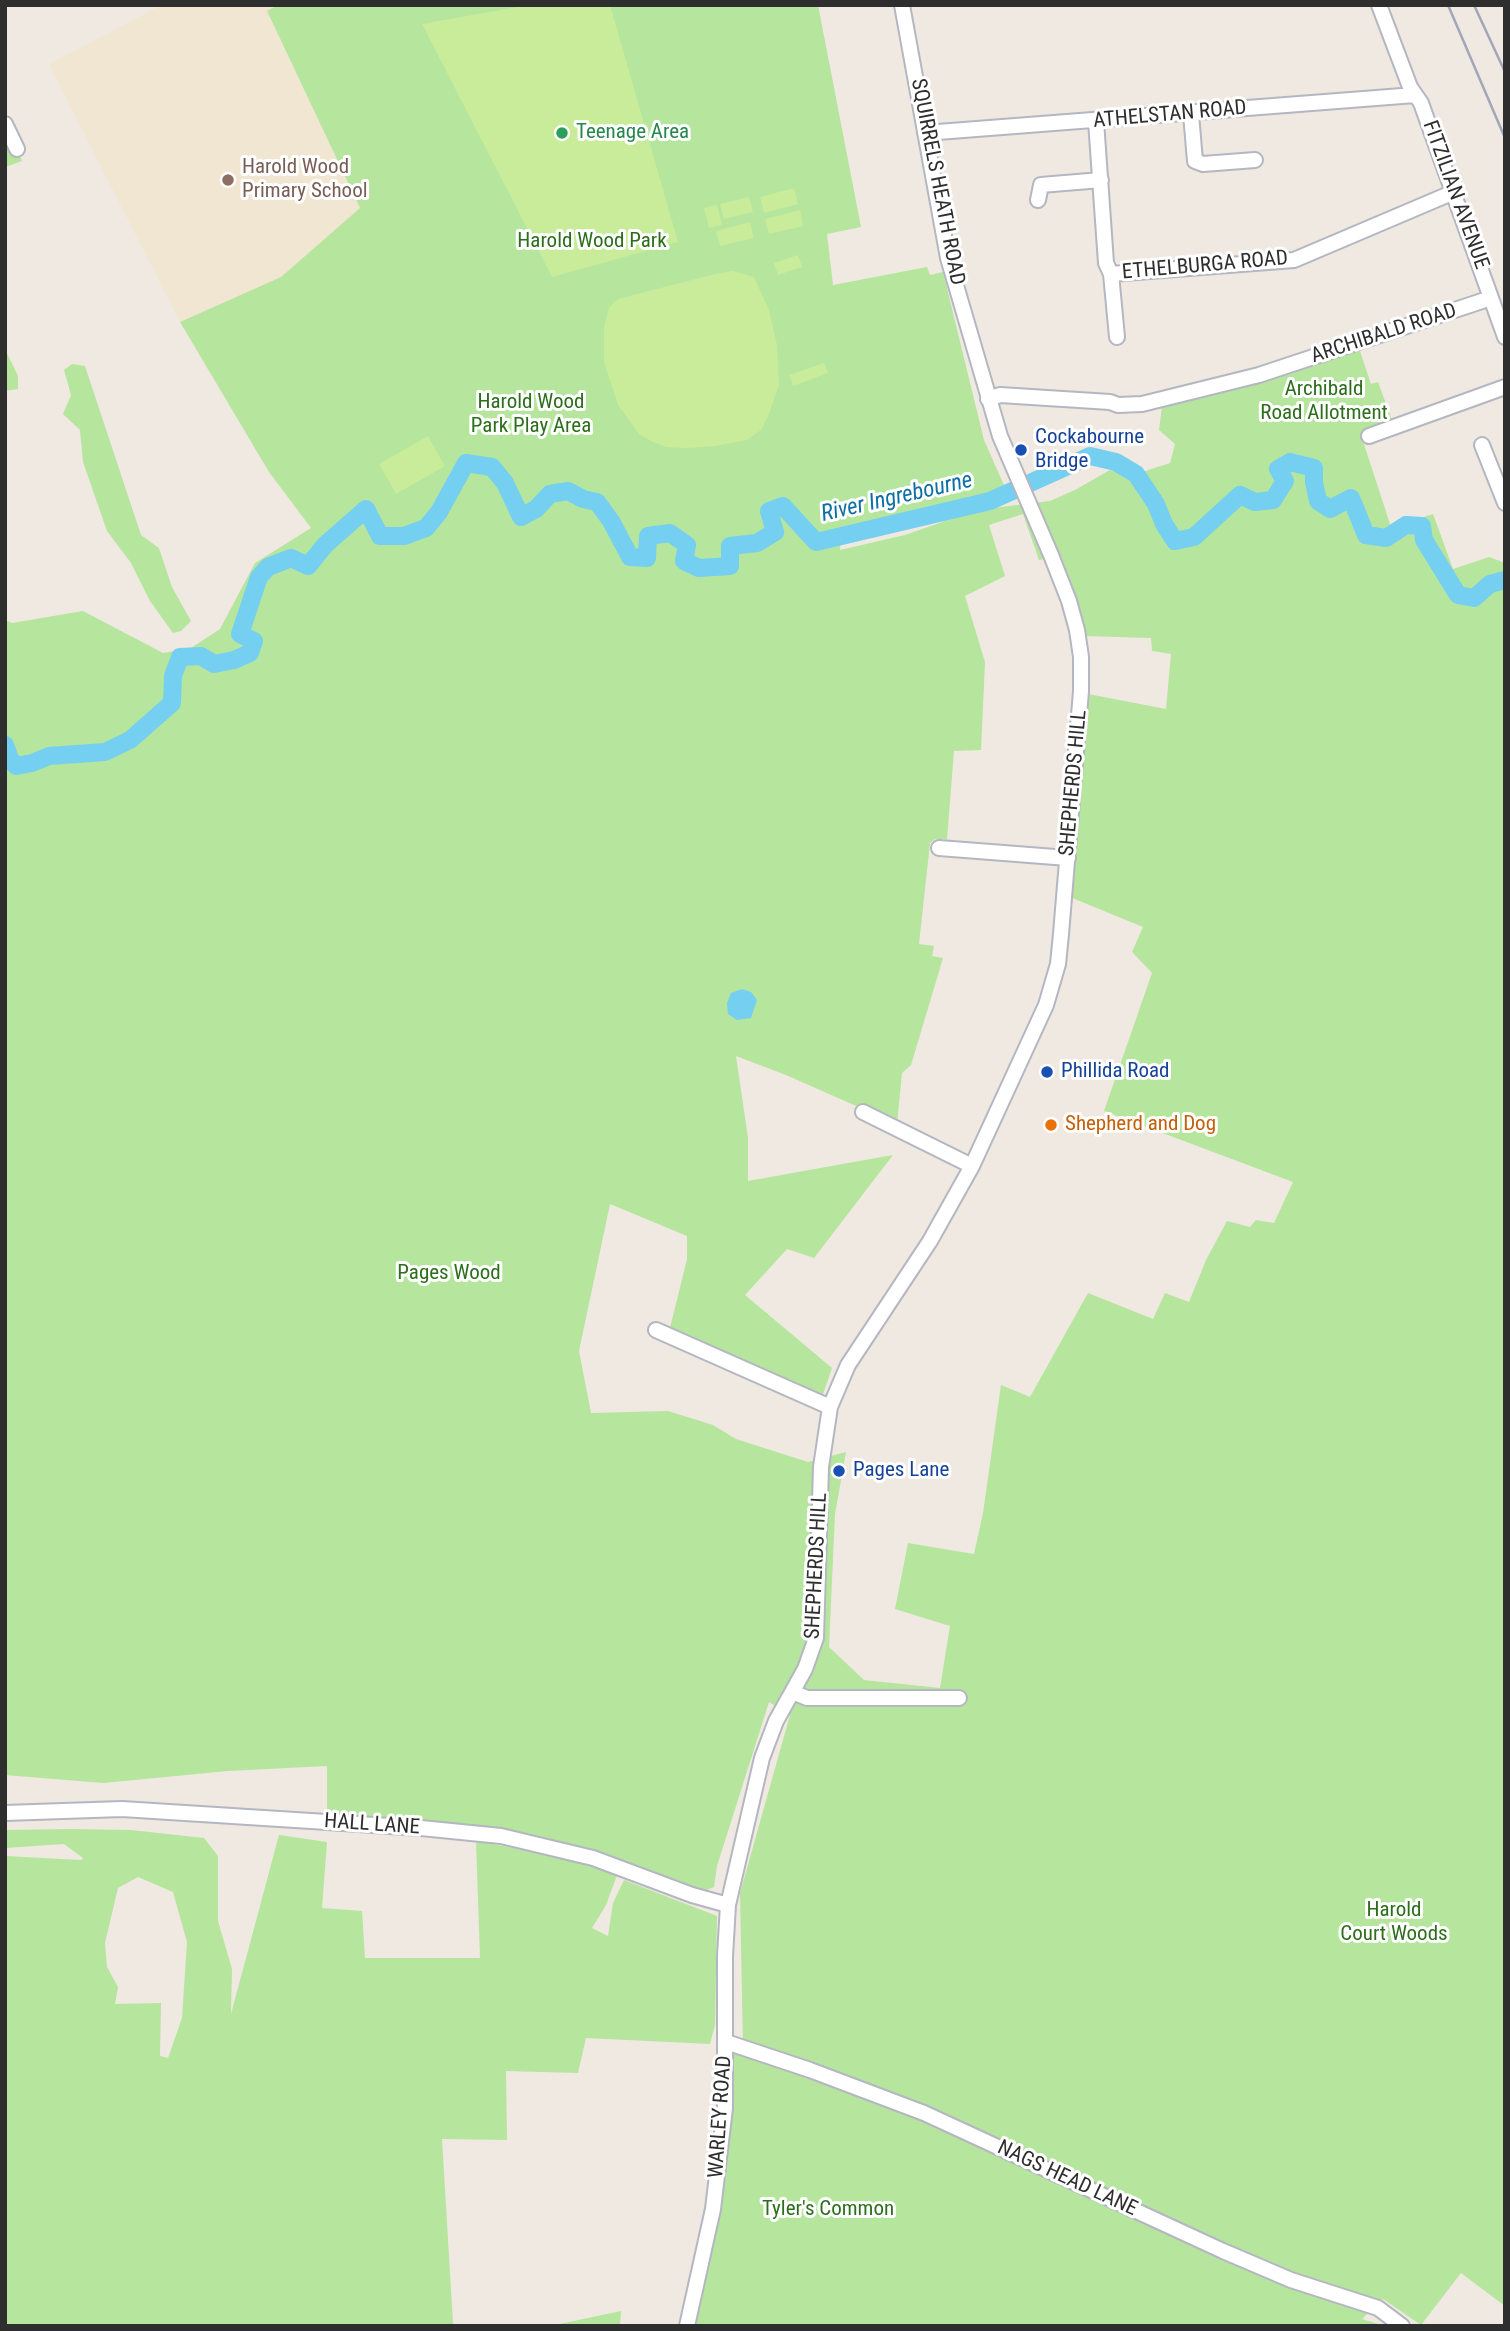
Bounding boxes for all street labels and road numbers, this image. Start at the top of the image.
street label: SQUIRRELS HEATH ROAD [905,77,969,287]
street label: ATHELSTAN ROAD [1092,96,1248,134]
street label: FITZILIAN AVENUE [1416,117,1494,273]
street label: ETHELBURGA ROAD [1121,246,1289,286]
street label: ARCHIBALD ROAD [1308,299,1460,369]
street label: SHEPHERDS HILL [1055,709,1093,857]
street label: SHEPHERDS HILL [801,1492,833,1640]
street label: HALL LANE [323,1809,421,1841]
street label: WARLEY ROAD [704,2055,738,2179]
street label: NAGS HEAD LANE [993,2136,1141,2222]

